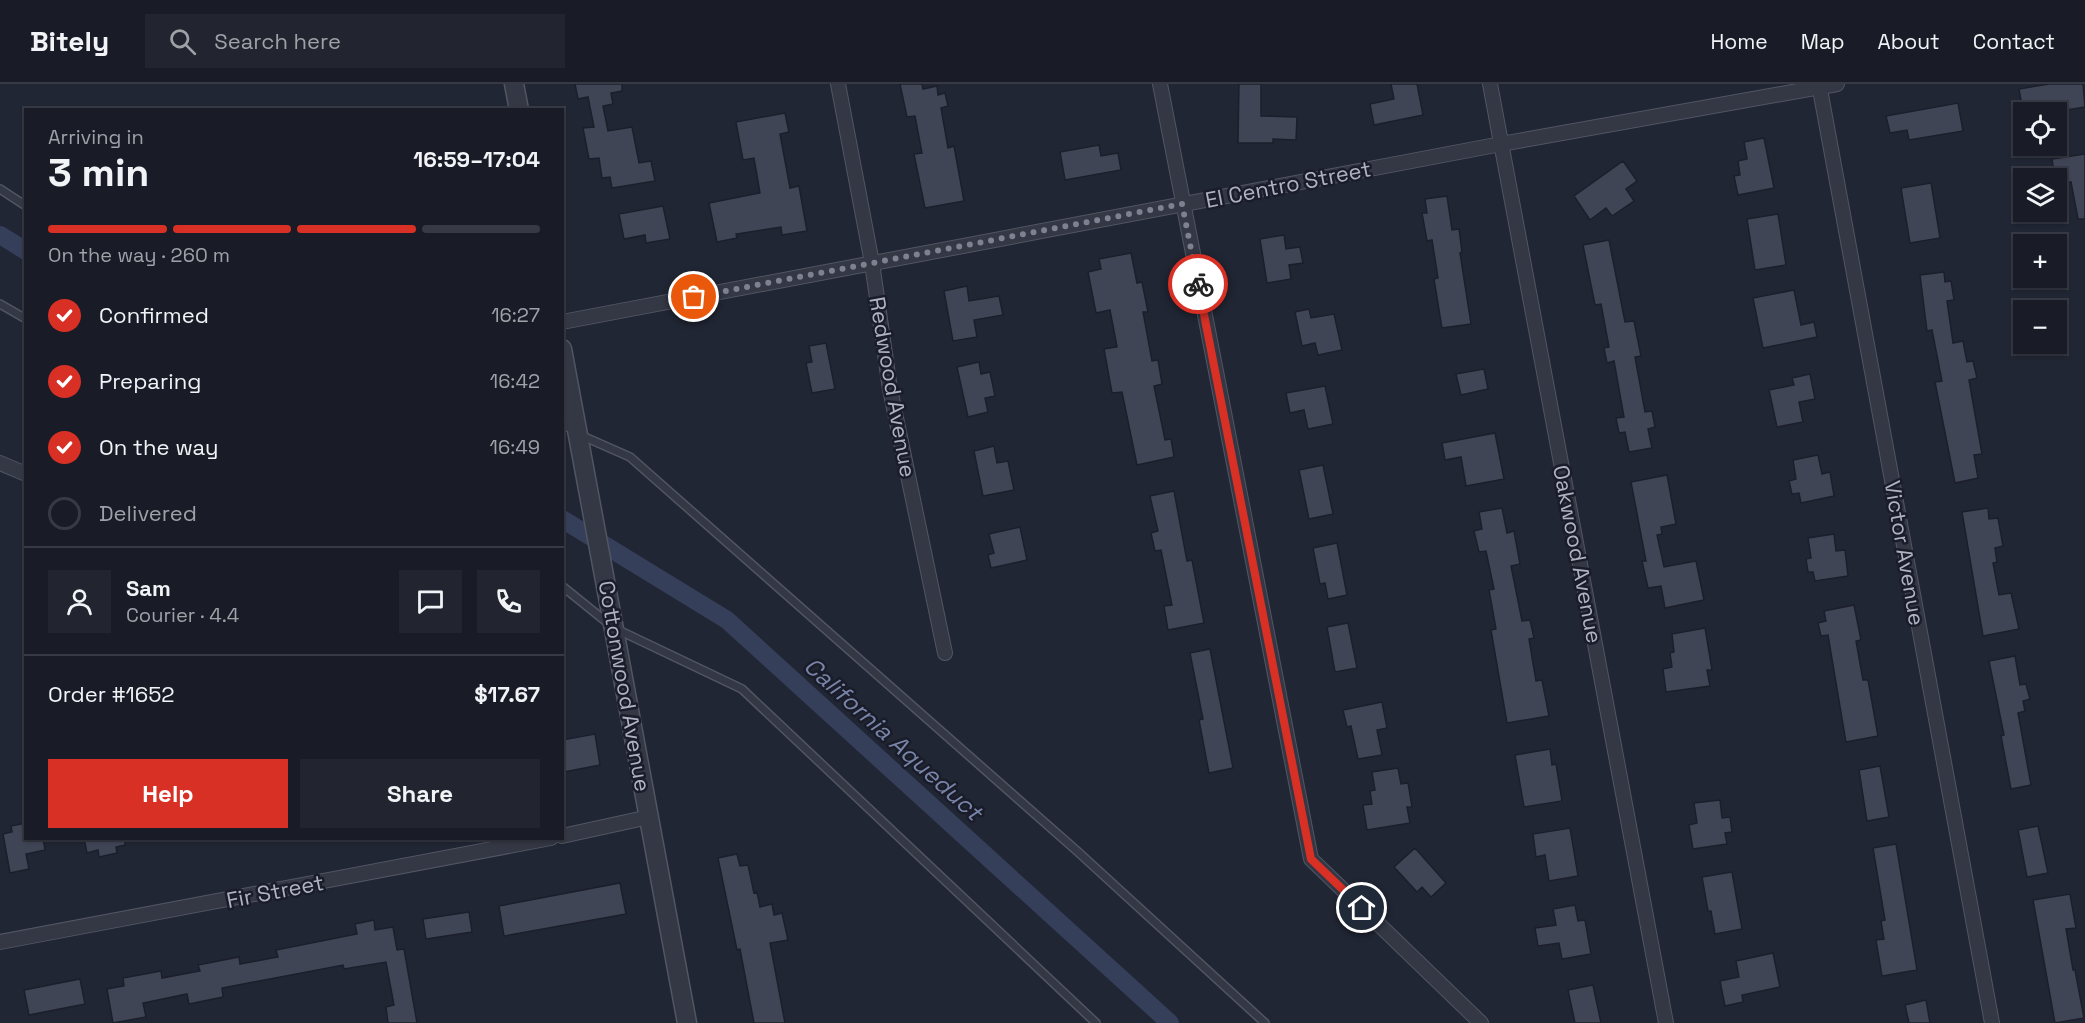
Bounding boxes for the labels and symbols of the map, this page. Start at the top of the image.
street label: El Centro Street [1203,154,1373,214]
courier [1168,254,1228,314]
pin [668,271,719,322]
street label: Redwood Avenue [863,295,923,479]
street label: Oakwood Avenue [1547,462,1609,646]
street label: Victor Avenue [1878,478,1932,628]
street label: Cottonwood Avenue [593,578,657,794]
water label: California Aqueduct [798,650,990,828]
street label: Fir Street [224,868,326,914]
pin [1336,882,1387,933]

